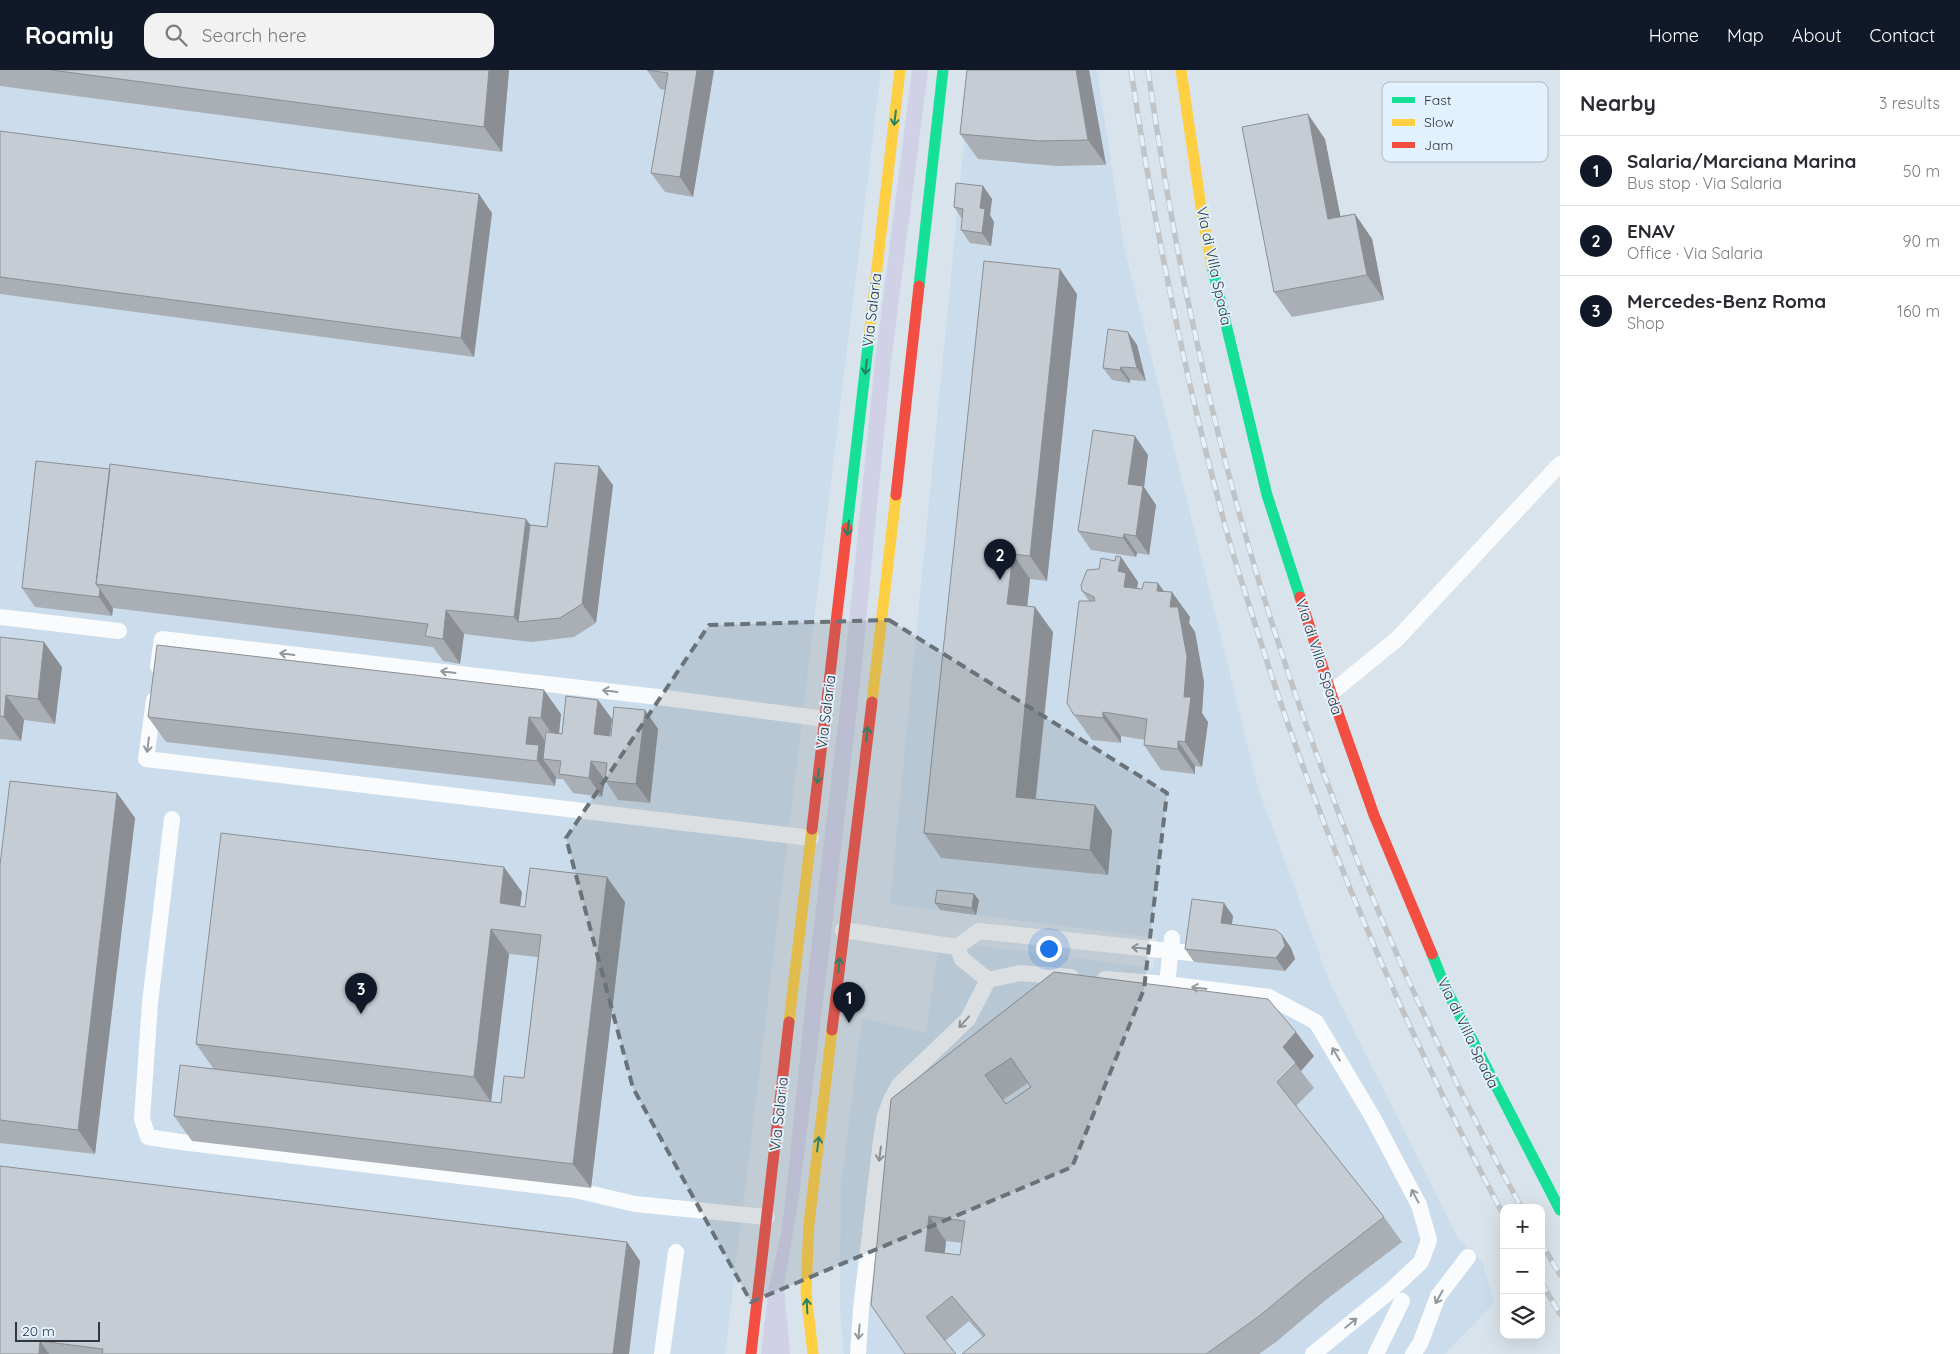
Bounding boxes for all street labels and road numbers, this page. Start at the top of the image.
street label: Via di Villa Spada [1193,205,1236,327]
street label: Via Salaria [858,272,885,348]
street label: Via di Villa Spada [1292,596,1347,717]
street label: Via Salaria [812,674,839,750]
street label: Via di Villa Spada [1433,974,1503,1091]
street label: Via Salaria [765,1076,792,1152]

